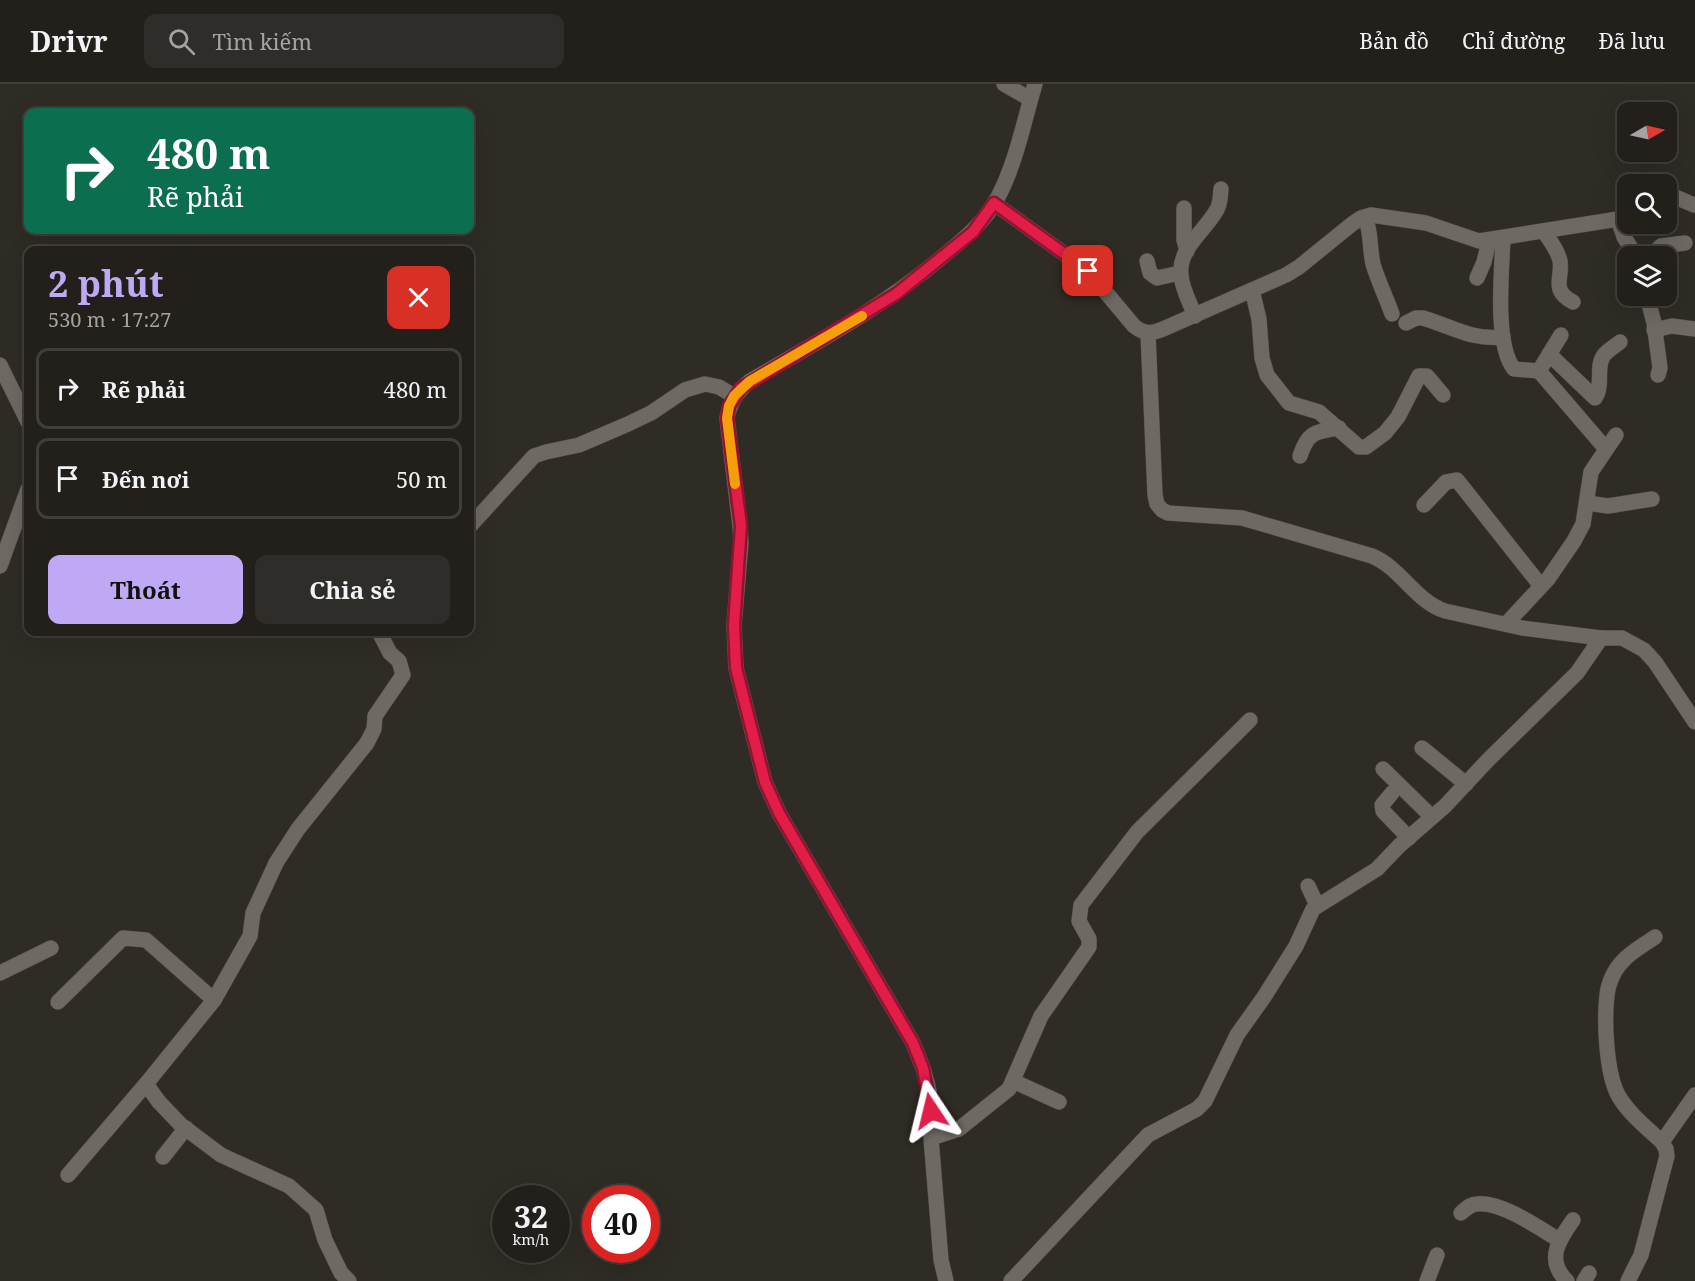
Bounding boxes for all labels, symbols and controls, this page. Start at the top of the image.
search box [144,14,564,68]
text: Drivr [30,22,108,60]
icon: search [165,25,198,58]
text: Tìm kiếm [213,26,312,56]
text: Bản đồ [1359,27,1429,55]
text: Chỉ đường [1462,27,1565,55]
text: Đã lưu [1598,27,1665,55]
north arrow [1617,102,1677,162]
map controls [1617,102,1677,306]
text: 480 m [147,124,271,181]
icon: right [48,132,126,210]
button: search [1617,174,1677,234]
text: Rẽ phải [147,178,244,215]
pin [1062,245,1113,296]
button: layers [1617,246,1677,306]
icon: arrive [1071,254,1104,287]
text: 2 phút [48,259,164,308]
button: close [387,266,450,329]
text: 530 m · 17:27 [48,306,171,333]
icon: right [51,372,84,405]
text: Rẽ phải [102,374,186,404]
text: 480 m [384,374,447,404]
icon: arrive [51,462,84,495]
text: Đến nơi [102,464,189,494]
text: 50 m [396,464,447,494]
button: Thoát [48,555,243,624]
button: Chia sẻ [255,555,450,624]
position arrow [899,1079,963,1143]
speed limit sign: 40 [582,1185,660,1263]
text: 32 [514,1196,548,1237]
text: km/h [513,1229,549,1249]

